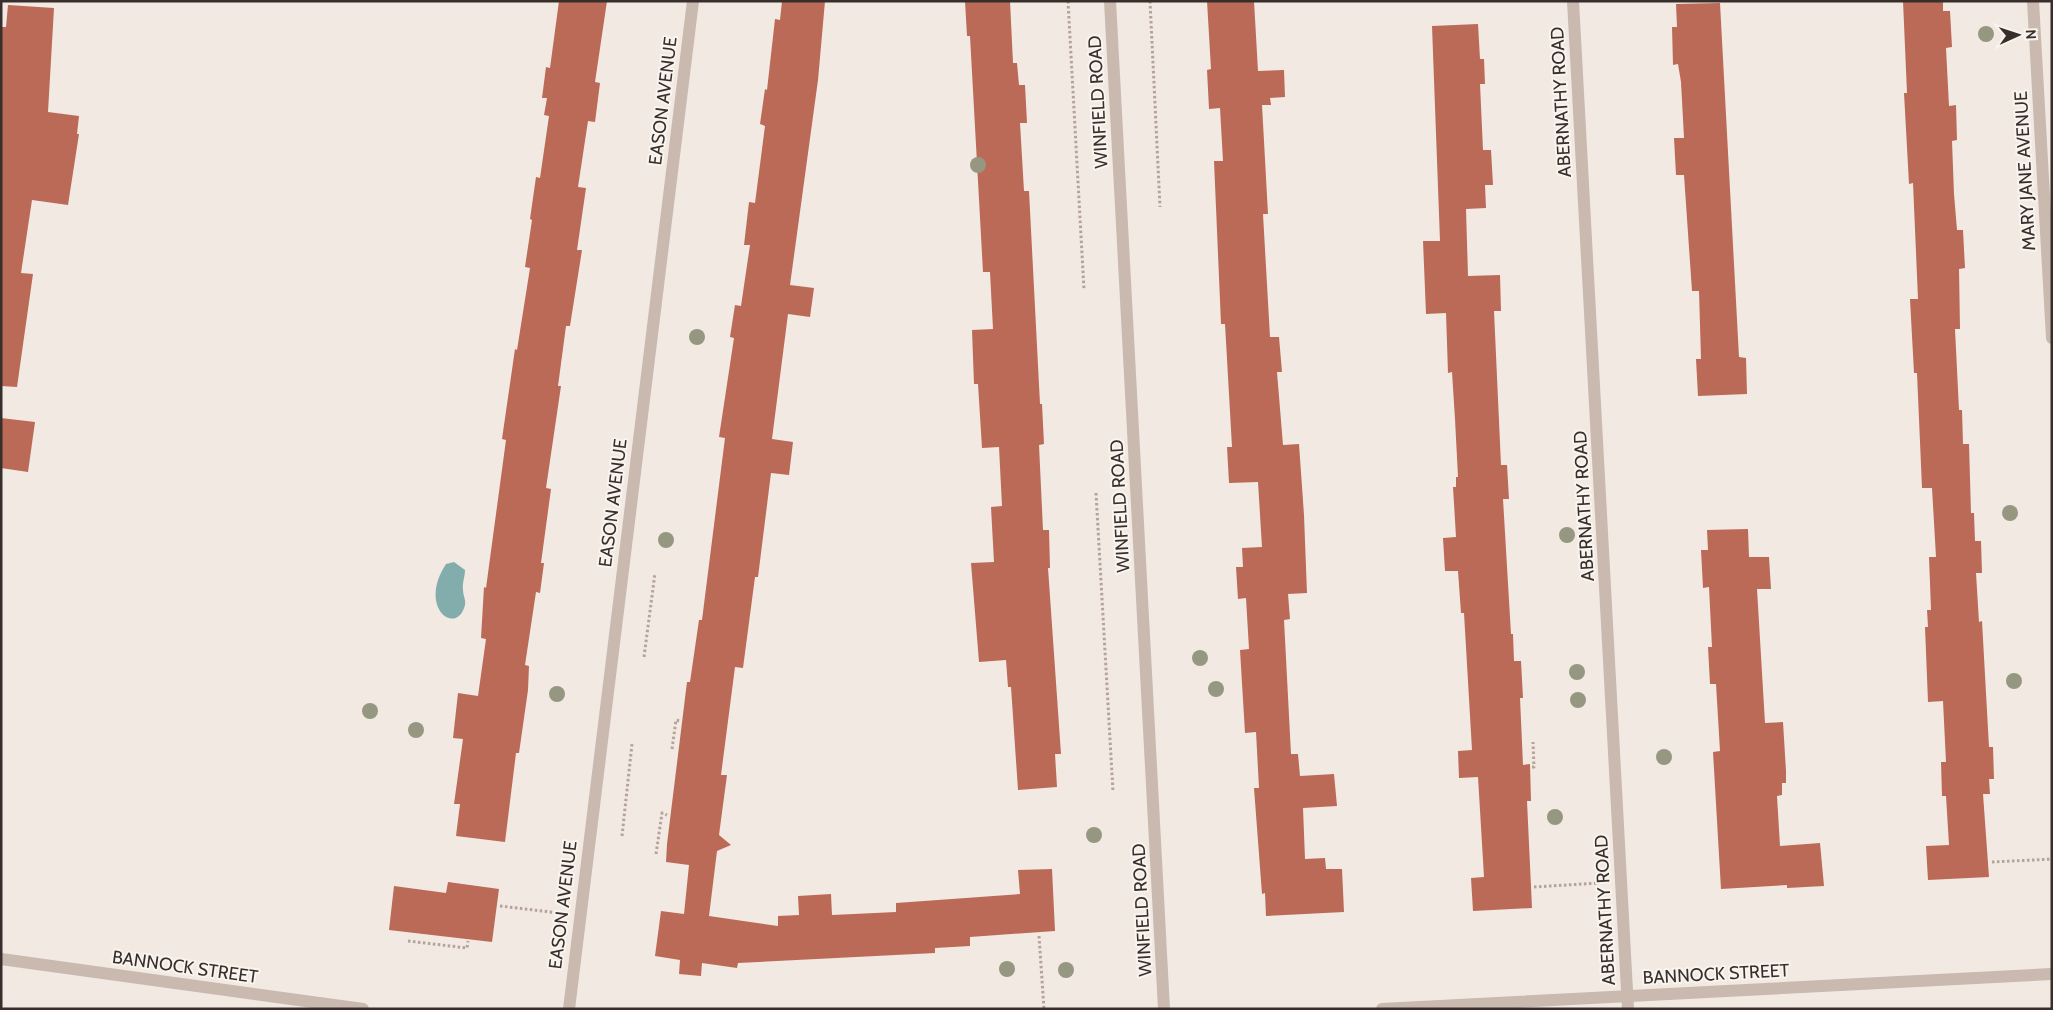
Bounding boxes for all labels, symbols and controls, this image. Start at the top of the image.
north arrow [1993,10,2043,60]
street label: ABERNATHY ROAD [1546,26,1576,178]
text: N [2022,29,2040,40]
street label: WINFIELD ROAD [1084,35,1112,169]
street label: EASON AVENUE [644,36,682,166]
street label: MARY JANE AVENUE [2010,91,2040,251]
street label: ABERNATHY ROAD [1569,430,1599,582]
street label: EASON AVENUE [594,438,632,568]
street label: WINFIELD ROAD [1106,439,1134,573]
street label: ABERNATHY ROAD [1590,834,1620,986]
street label: EASON AVENUE [544,840,582,970]
street label: WINFIELD ROAD [1128,843,1156,977]
street label: BANNOCK STREET [111,946,260,988]
street label: BANNOCK STREET [1642,959,1790,989]

